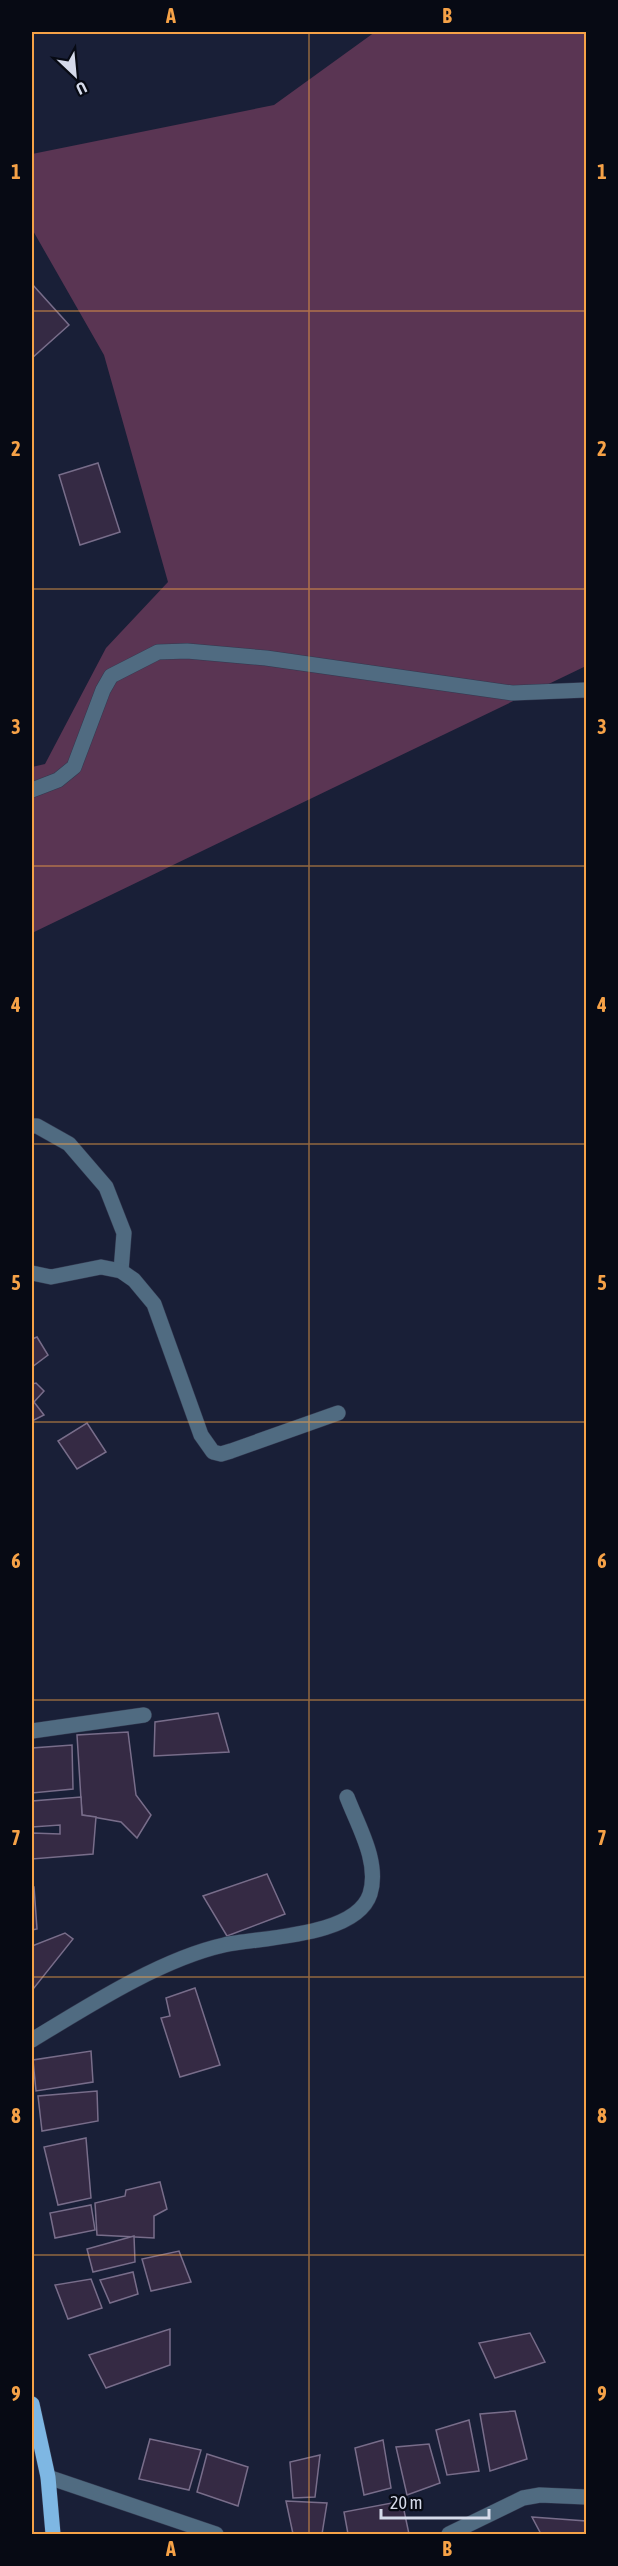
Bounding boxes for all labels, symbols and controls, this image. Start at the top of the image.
text: A [165,4,176,27]
text: B [442,4,452,27]
north arrow [45,45,105,105]
text: U [73,78,90,99]
text: 1 [11,160,21,183]
text: 1 [597,160,607,183]
text: 2 [11,437,21,460]
text: 2 [597,437,607,460]
text: 3 [11,715,21,738]
text: 3 [597,715,607,738]
text: 4 [10,993,21,1016]
text: 4 [596,993,607,1016]
text: 5 [11,1271,21,1294]
text: 5 [597,1271,607,1294]
text: 6 [11,1549,21,1572]
text: 6 [597,1549,607,1572]
text: 7 [11,1826,21,1849]
text: 7 [597,1826,607,1849]
text: 8 [11,2104,21,2127]
text: 8 [597,2104,607,2127]
text: 9 [11,2382,21,2405]
text: 9 [597,2382,607,2405]
scale bar [381,2482,489,2520]
text: 20 m [390,2492,422,2513]
text: A [165,2537,176,2560]
text: B [442,2537,452,2560]

